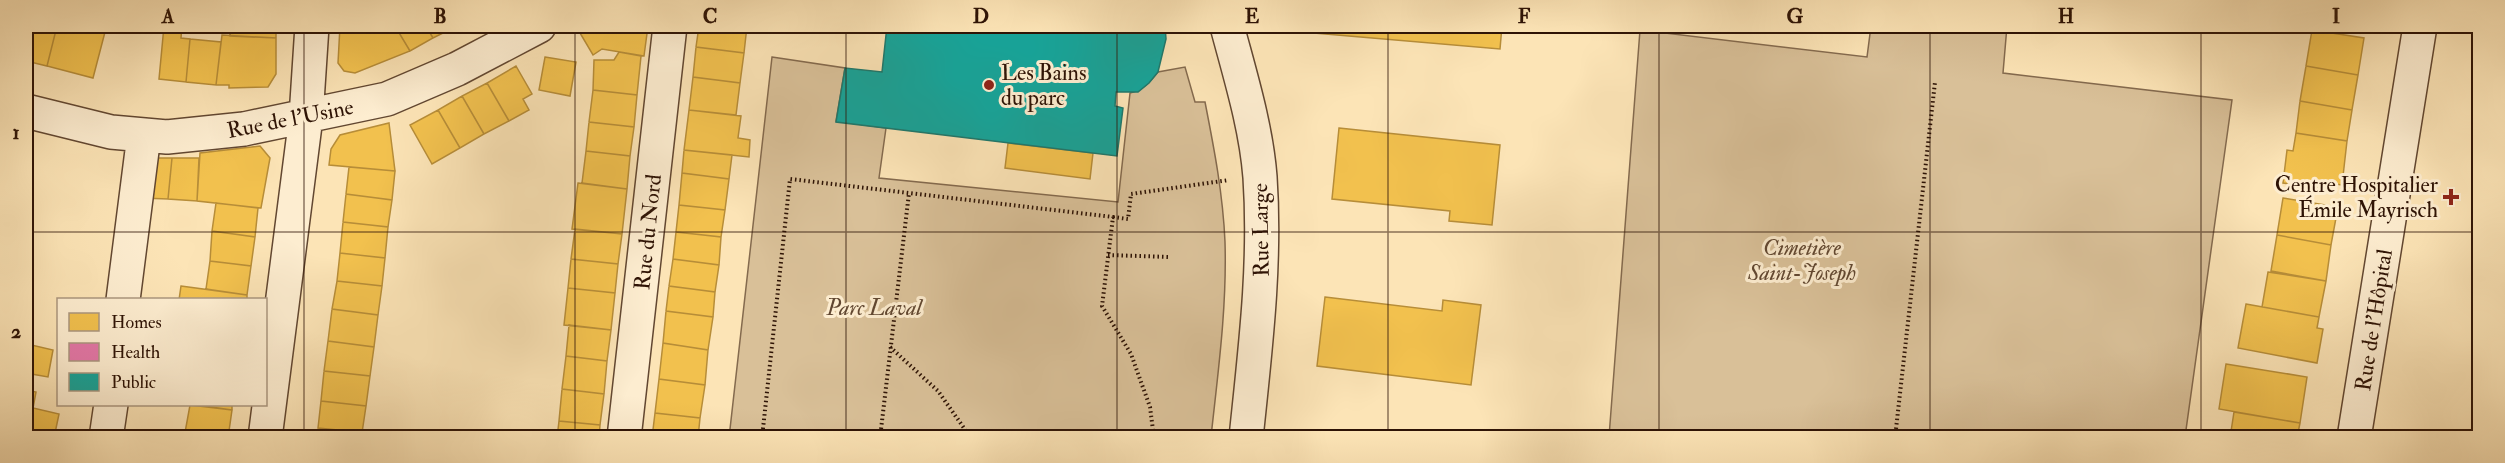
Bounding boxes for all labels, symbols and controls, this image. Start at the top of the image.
text: A [161,4,175,29]
text: B [433,4,447,29]
text: C [703,4,717,29]
text: D [973,4,989,29]
text: E [1245,4,1260,29]
text: F [1518,4,1531,29]
text: G [1787,4,1804,29]
text: H [2058,4,2074,29]
text: I [2332,4,2340,29]
place label: Les Bains du parc [1001,59,1087,113]
marker: Les Bains du parc [982,78,996,92]
street label: Rue de l'Usine [224,93,356,145]
text: 1 [12,120,20,145]
place label: Centre Hospitalier Émile Mayrisch [2275,171,2439,224]
street label: Rue du Nord [628,173,668,291]
street label: Rue Large [1246,183,1276,277]
marker: Centre Hospitalier Émile Mayrisch [2442,188,2460,206]
park label: Cimetière Saint-Joseph [1747,234,1856,287]
street label: Rue de l'Hôpital [2349,247,2400,393]
park label: Parc Laval [825,294,923,322]
legend [57,298,267,406]
text: Homes [111,311,162,334]
text: 2 [11,319,21,344]
text: Health [111,341,161,364]
text: Public [111,371,156,394]

